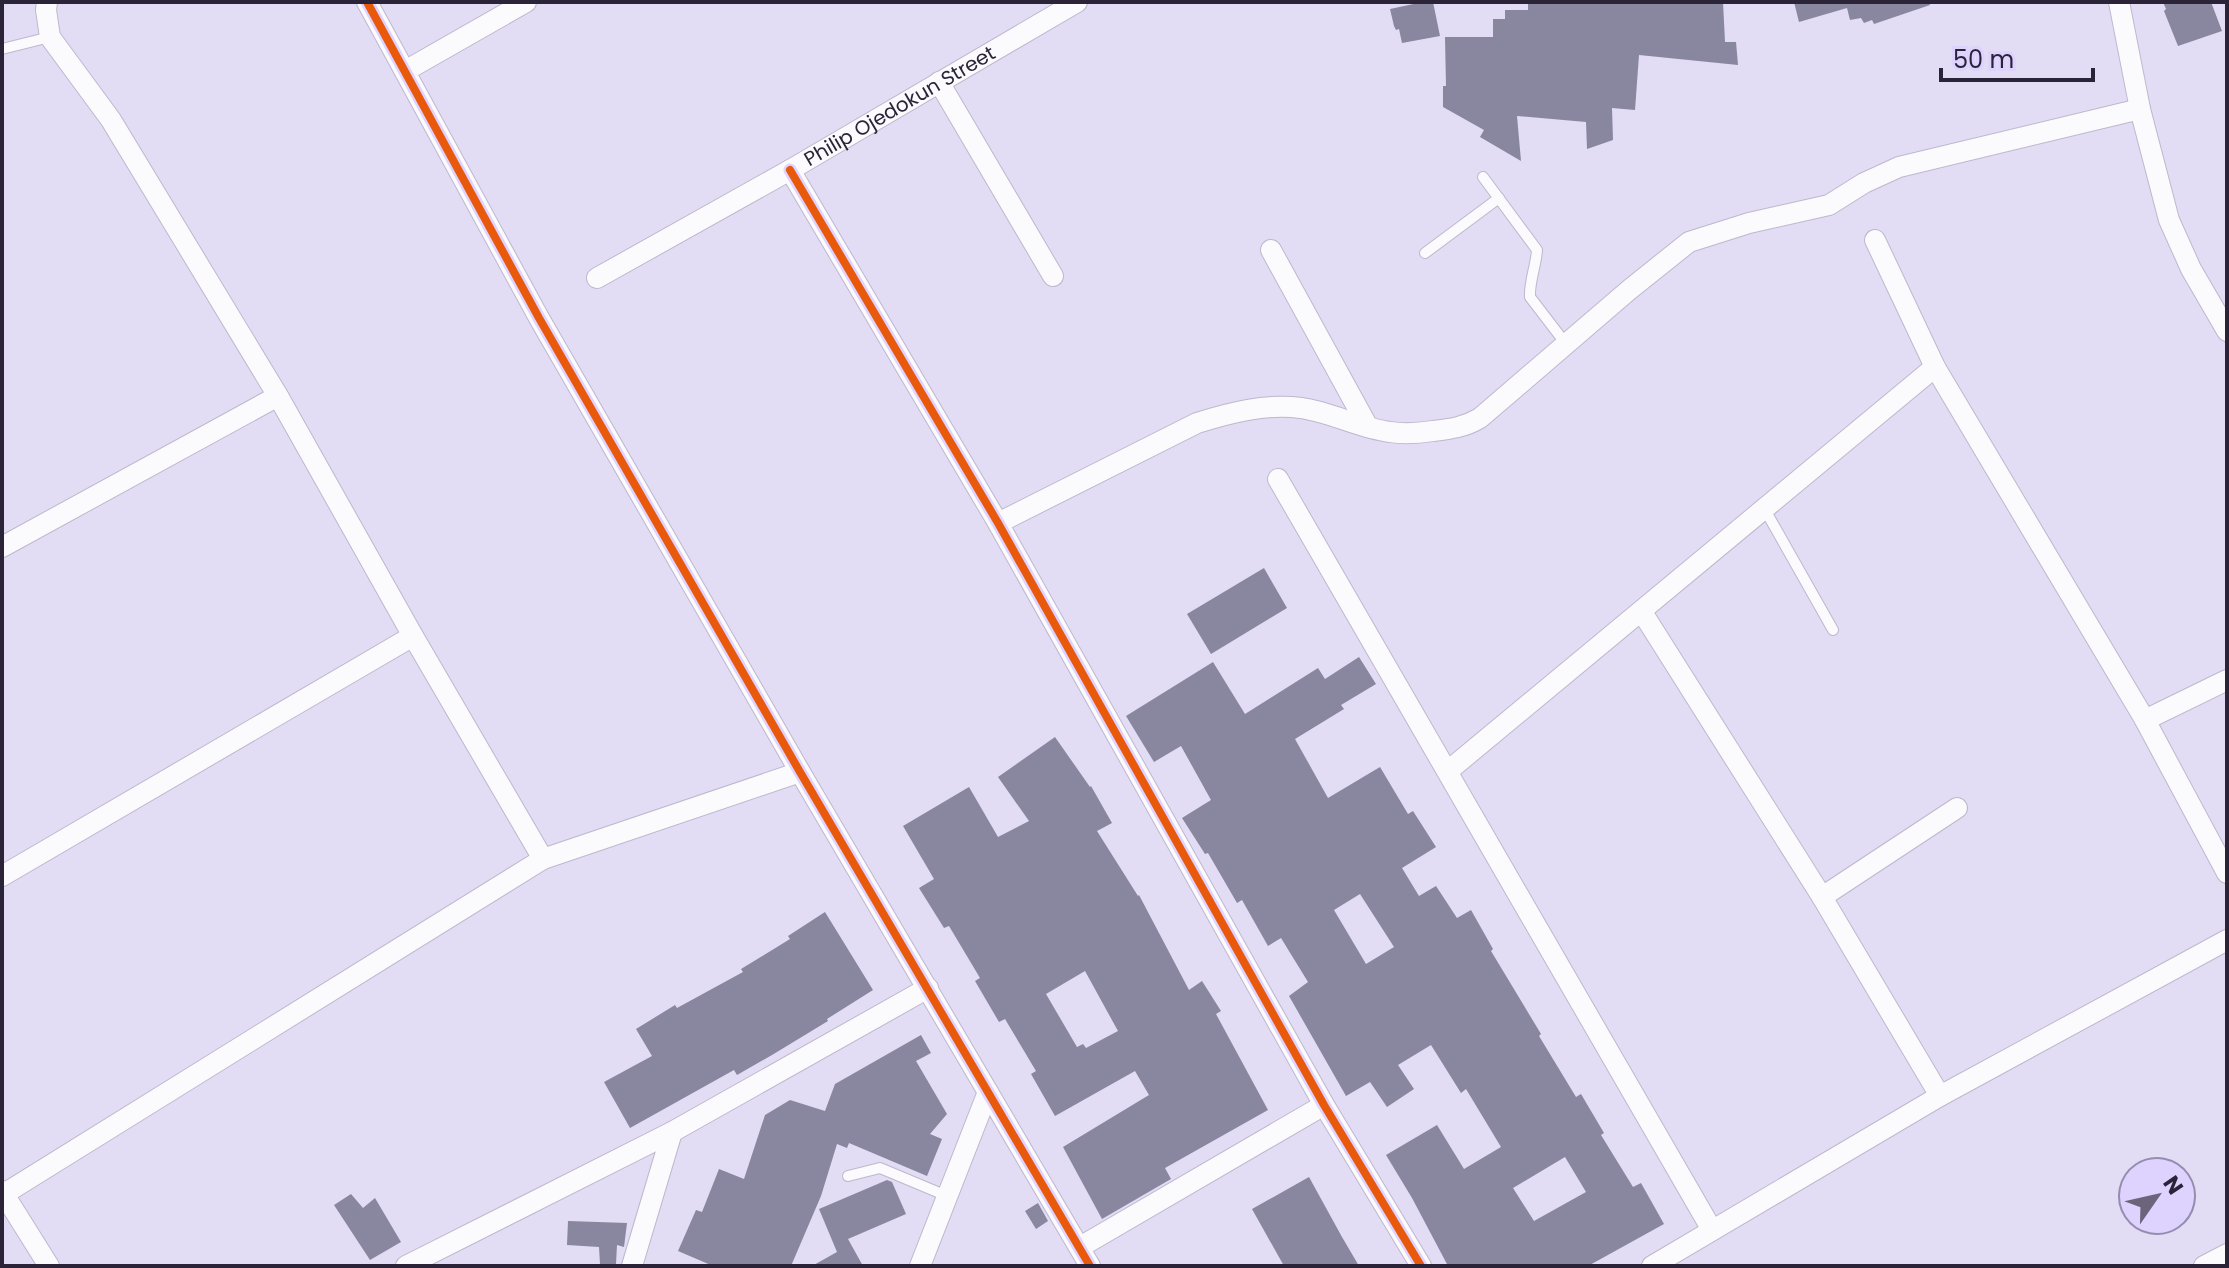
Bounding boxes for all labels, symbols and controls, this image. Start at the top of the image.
scale bar [1941,32,2093,82]
street label: Philip Ojedokun Street [799,39,1000,173]
text: 50 m [1953,43,2014,76]
north arrow [2117,1156,2197,1236]
text: N [2156,1170,2191,1201]

